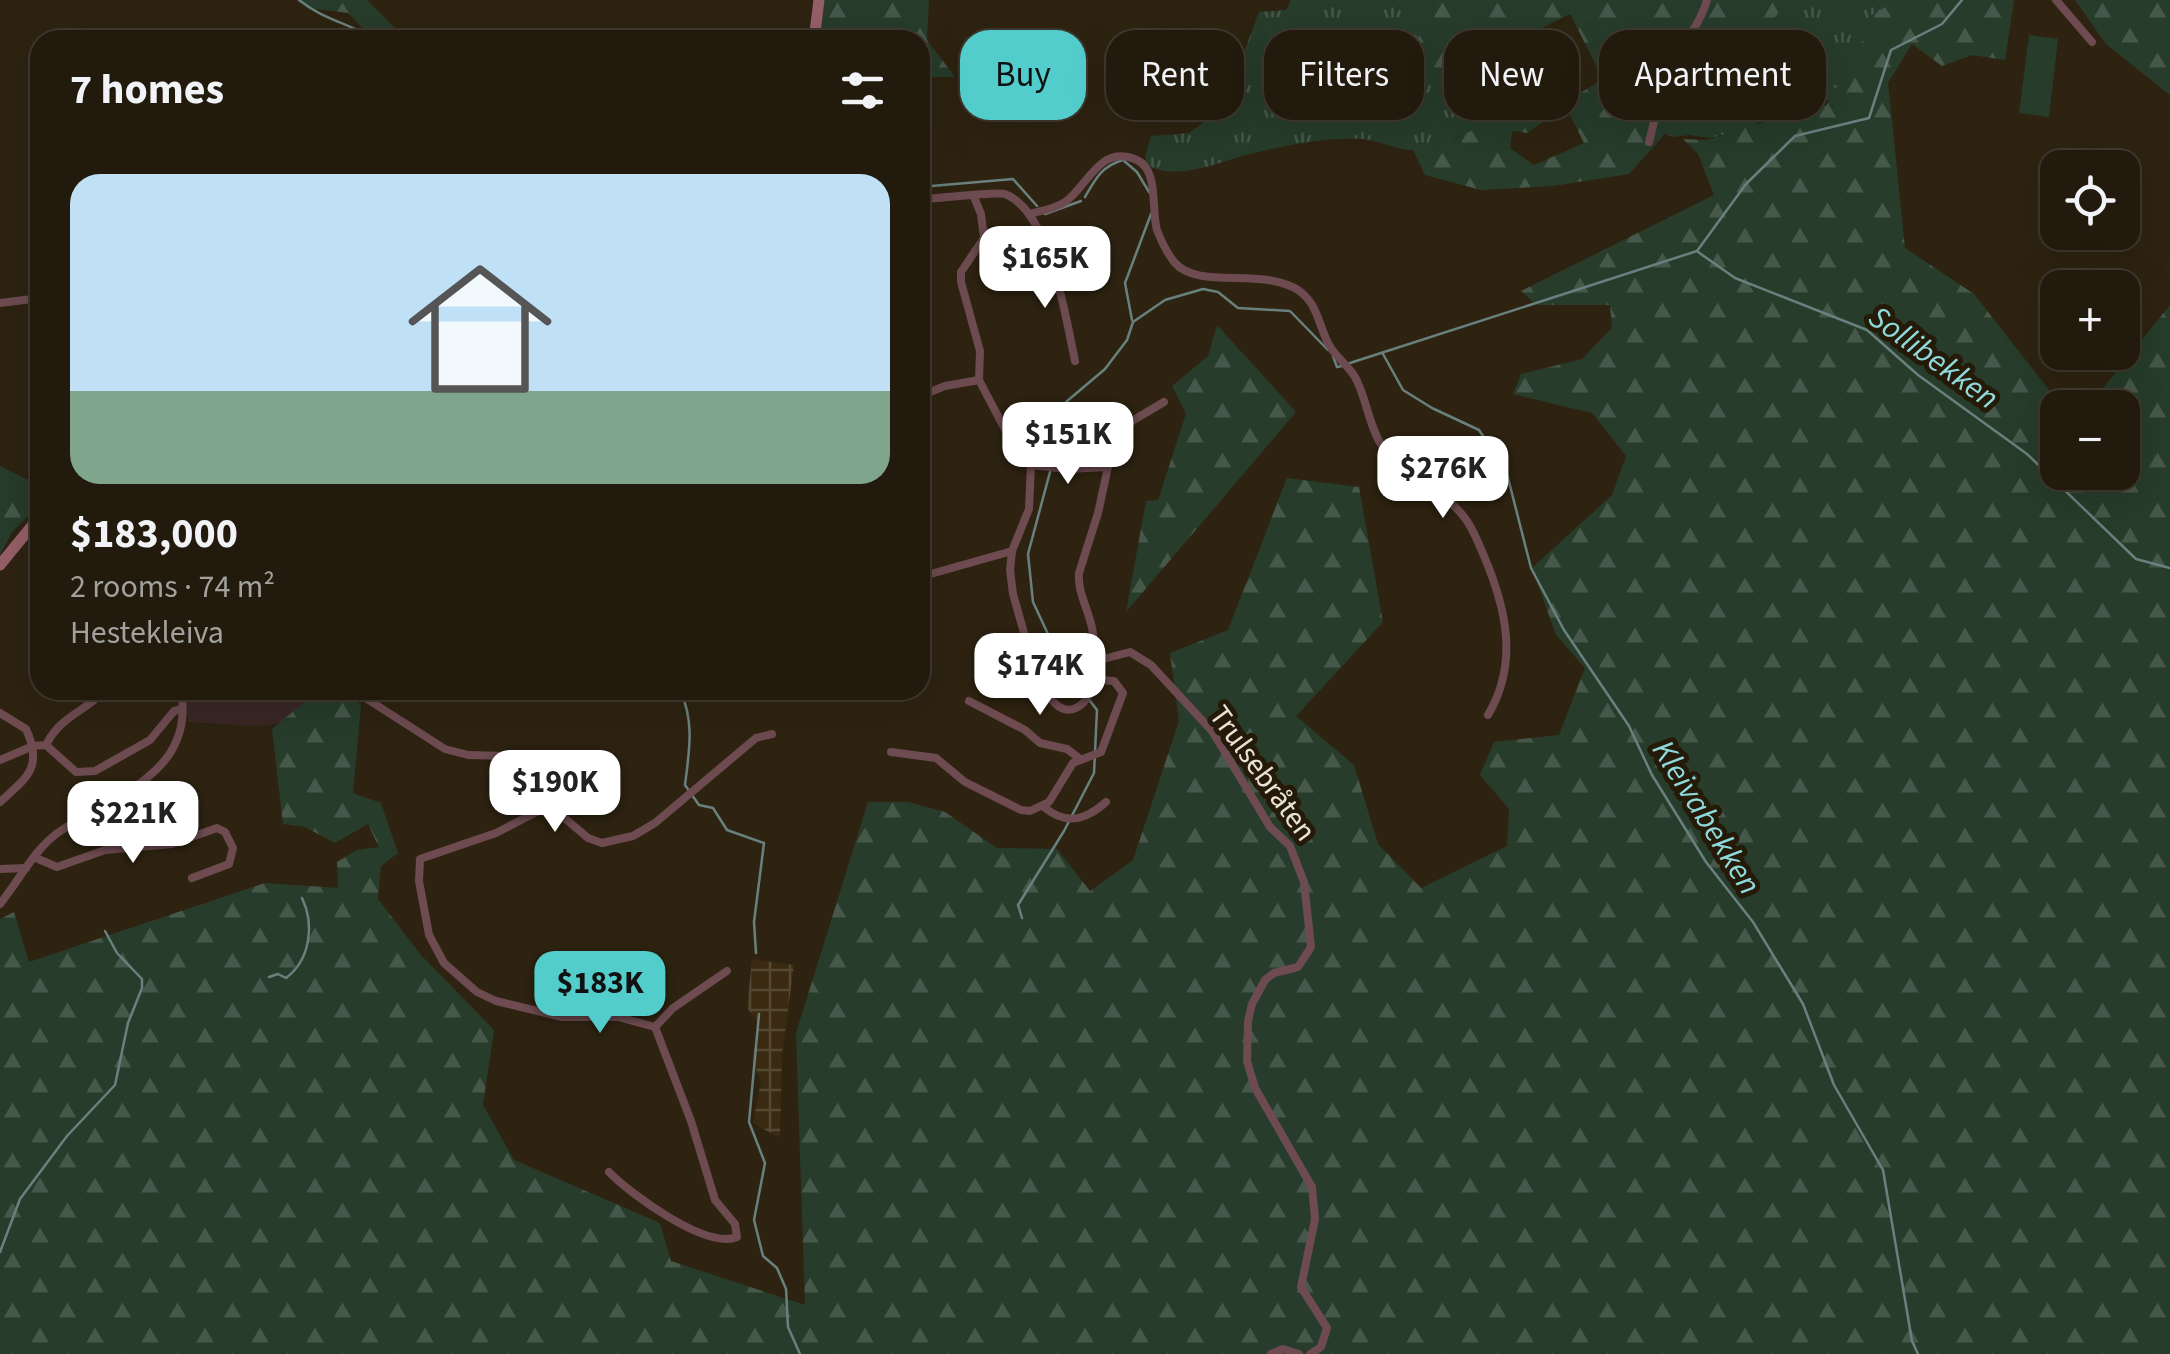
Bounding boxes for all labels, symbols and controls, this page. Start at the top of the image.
chip: Buy [960,30,1086,120]
chip: Rent [1106,30,1244,120]
chip: Filters [1264,30,1424,120]
chip: New [1444,30,1579,120]
chip: Apartment [1599,30,1826,120]
text: 7 homes [70,60,224,120]
icon: filters [835,63,890,118]
map controls [2040,150,2140,490]
button: locate [2040,150,2140,250]
pin: $165K [975,226,1115,311]
text: $165K [1001,235,1089,281]
icon: home [390,239,570,419]
button: + [2040,270,2140,370]
water label: Sollibekken [1859,295,2008,421]
button: − [2040,390,2140,490]
pin: $151K [998,402,1138,487]
text: $151K [1024,411,1112,457]
pin: $276K [1373,436,1513,521]
text: $276K [1399,445,1487,491]
text: $183,000 [70,504,238,564]
text: 2 rooms · 74 m² [70,564,275,610]
text: Hestekleiva [70,610,224,656]
pin: $174K [970,633,1110,718]
text: $174K [996,642,1084,688]
street label: Trulsebråten [1199,697,1327,850]
water label: Kleivabekken [1640,731,1772,904]
pin: $190K [485,750,625,835]
text: $190K [511,759,599,805]
pin: $221K [63,781,203,866]
text: $221K [89,790,177,836]
pin: $183K [530,951,670,1036]
text: $183K [556,960,644,1006]

